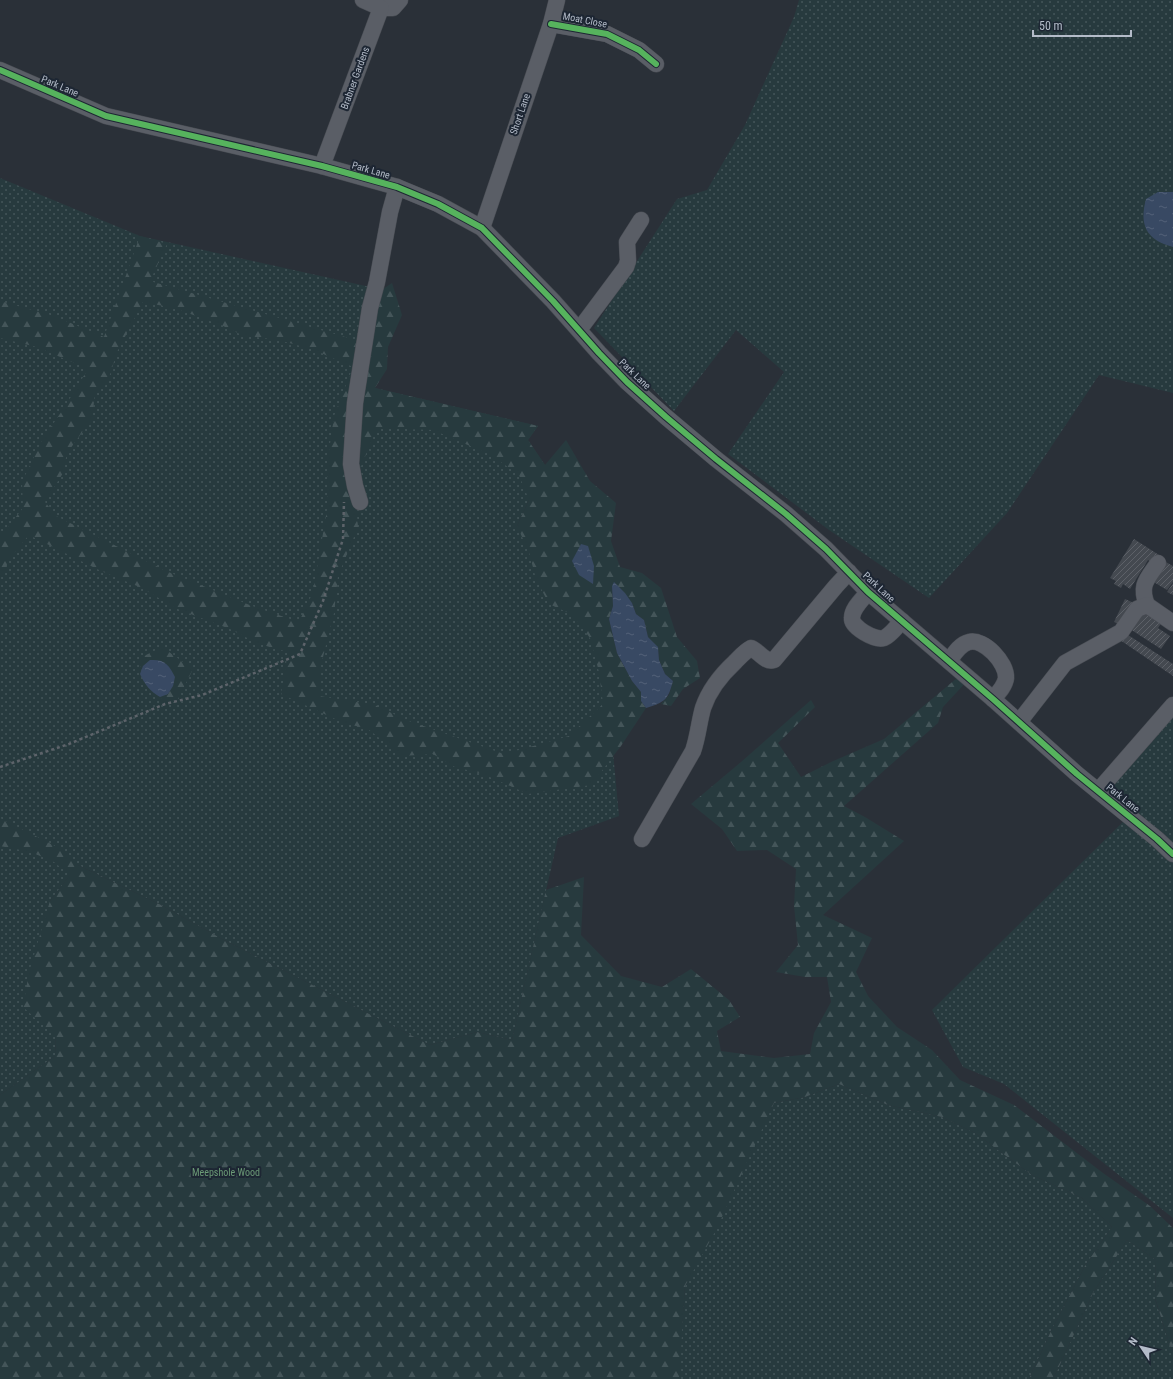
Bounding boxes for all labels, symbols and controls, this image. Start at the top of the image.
street label: Moat Close [562,10,608,30]
scale bar [1033,12,1131,38]
text: 50 m [1039,19,1063,33]
street label: Brabner Gardens [339,45,372,111]
street label: Park Lane [40,73,80,99]
street label: Short Lane [508,92,532,136]
street label: Park Lane [351,159,392,181]
street label: Park Lane [617,356,653,392]
street label: Park Lane [861,570,897,605]
street label: Park Lane [1104,781,1142,815]
park label: Meepshole Wood [192,1167,260,1178]
north arrow [1121,1327,1161,1367]
text: N [1126,1335,1141,1348]

